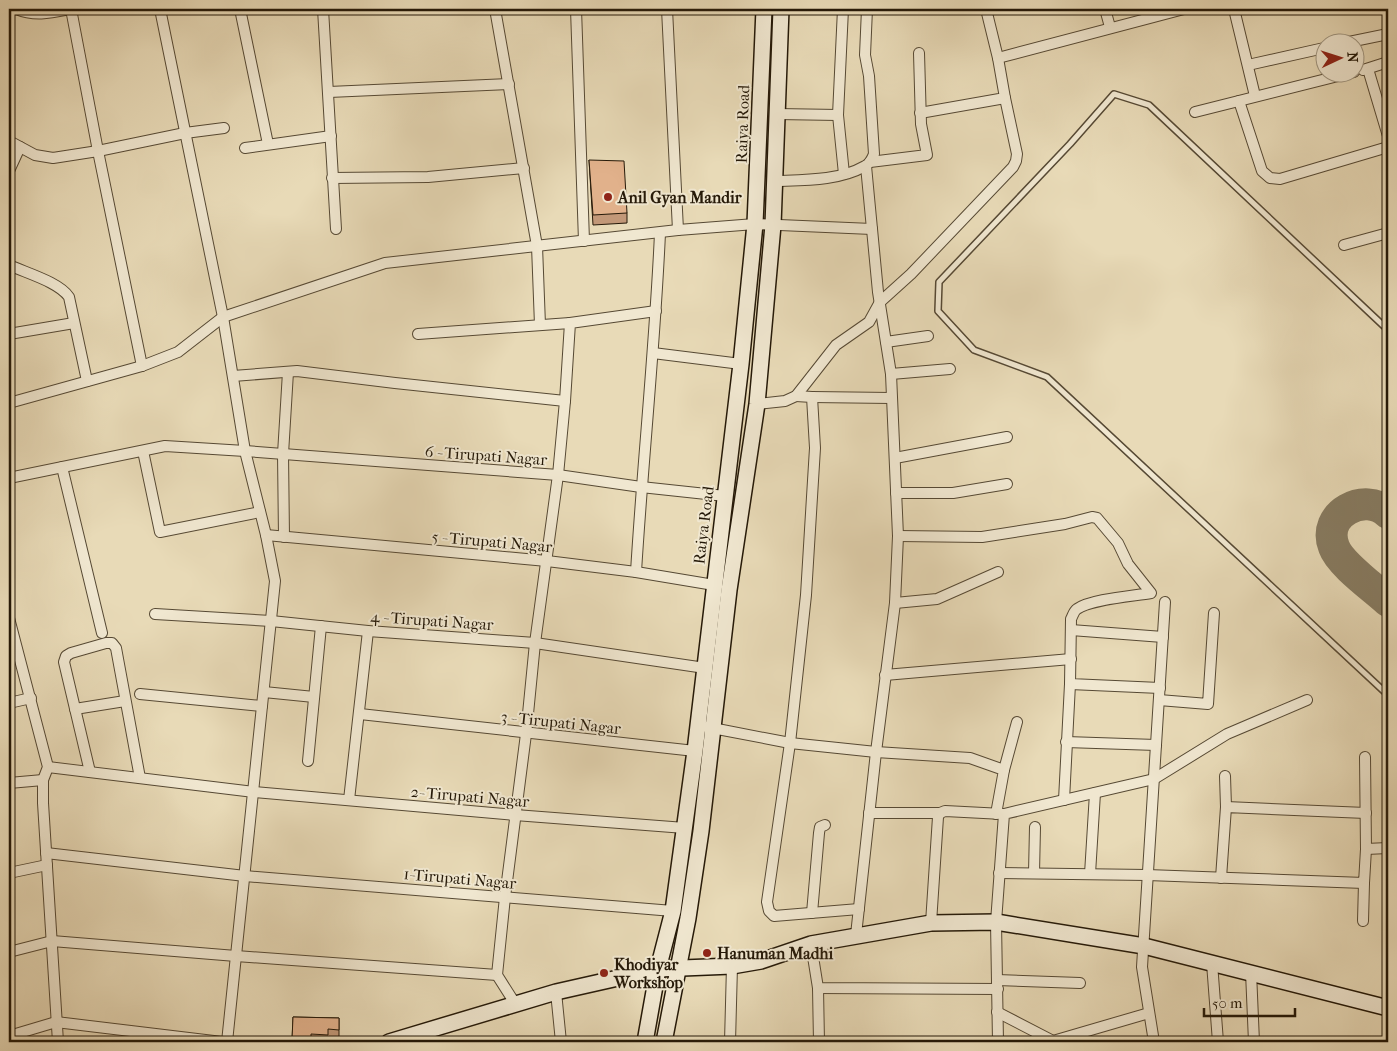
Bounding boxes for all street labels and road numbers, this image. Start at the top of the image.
street label: Raiya Road [732,84,753,164]
street label: 6 - Tirupati Nagar [424,442,548,469]
street label: Raiya Road [689,485,718,565]
street label: 5 - Tirupati Nagar [431,527,553,556]
street label: 4 - Tirupati Nagar [370,607,494,634]
street label: 3 - Tirupati Nagar [500,707,622,738]
street label: 2- Tirupati Nagar [410,782,530,811]
street label: 1-Tirupati Nagar [403,864,517,893]

